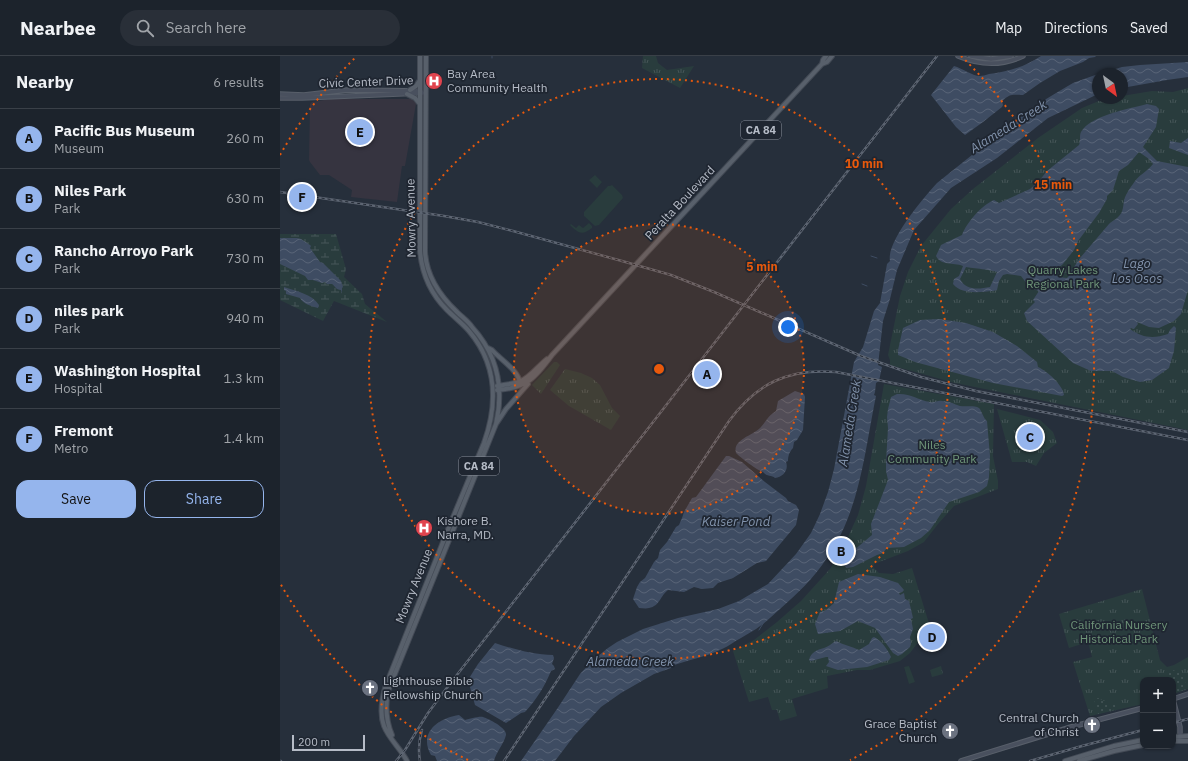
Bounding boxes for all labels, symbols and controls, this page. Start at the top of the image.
search box [120,10,400,46]
text: Nearbee [20,16,96,40]
icon: search [134,17,156,39]
text: Search here [166,18,246,37]
text: Map [995,19,1022,37]
text: Directions [1044,19,1108,37]
text: Saved [1130,19,1168,37]
place label: Bay Area Community Health [447,66,548,95]
north arrow [1092,68,1128,104]
text: Nearby [16,71,74,93]
hospital icon: Bay Area Community Health [424,71,444,91]
street label: Civic Center Drive [318,72,414,91]
text: 6 results [213,74,264,91]
water label: Alameda Creek [966,96,1050,157]
pin: E [347,117,373,147]
text: Pacific Bus Museum [54,121,195,140]
road number: CA 84 [741,121,781,139]
text: A [25,130,33,147]
text: 260 m [226,130,264,147]
text: Museum [54,140,104,157]
text: 10 min [845,156,883,171]
street label: Peralta Boulevard [642,163,718,243]
text: 15 min [1034,177,1072,192]
street label: Mowry Avenue [402,178,419,258]
text: Niles Park [54,181,126,200]
pin: F [289,182,315,212]
text: B [25,190,33,207]
text: 630 m [226,190,264,207]
text: Park [54,200,80,217]
text: Rancho Arroyo Park [54,241,194,260]
text: C [25,250,33,267]
text: 730 m [226,250,264,267]
water label: Lago Los Osos [1112,255,1162,287]
text: 5 min [746,259,778,274]
text: Park [54,260,80,277]
park label: Quarry Lakes Regional Park [1026,262,1101,291]
text: niles park [54,301,124,320]
text: D [24,310,34,327]
text: 940 m [226,310,264,327]
your location [778,317,798,337]
text: Park [54,320,80,337]
pin: A [694,359,720,389]
text: Washington Hospital [54,361,200,380]
centre of rings [652,362,666,376]
text: E [25,370,33,387]
text: 1.3 km [224,370,264,387]
water label: Alameda Creek [834,378,865,469]
text: Hospital [54,380,103,397]
text: Fremont [54,421,113,440]
pin: C [1017,422,1043,452]
text: F [25,430,33,447]
text: 1.4 km [224,430,264,447]
park label: Niles Community Park [887,437,977,466]
text: Metro [54,440,88,457]
road number: CA 84 [459,457,499,475]
button: Save [16,480,136,518]
button: Share [144,480,264,518]
place label: Kishore B. Narra, MD. [437,513,494,542]
water label: Kaiser Pond [702,513,771,530]
hospital icon: Kishore B. Narra, MD. [414,518,434,538]
pin: B [828,536,854,566]
street label: Mowry Avenue [392,546,435,625]
park label: California Nursery Historical Park [1071,617,1167,646]
pin: D [919,622,945,652]
water label: Alameda Creek [585,653,674,670]
place label: Lighthouse Bible Fellowship Church [383,673,482,702]
map controls [1140,677,1176,749]
button: + [1140,677,1176,713]
church icon: Lighthouse Bible Fellowship Church [360,678,380,698]
place label: Central Church of Christ [999,710,1079,739]
button: − [1140,713,1176,749]
church icon: Central Church of Christ [1082,715,1102,735]
place label: Grace Baptist Church [864,716,937,745]
church icon: Grace Baptist Church [940,721,960,741]
scale bar [292,733,365,752]
text: 200 m [298,735,330,749]

